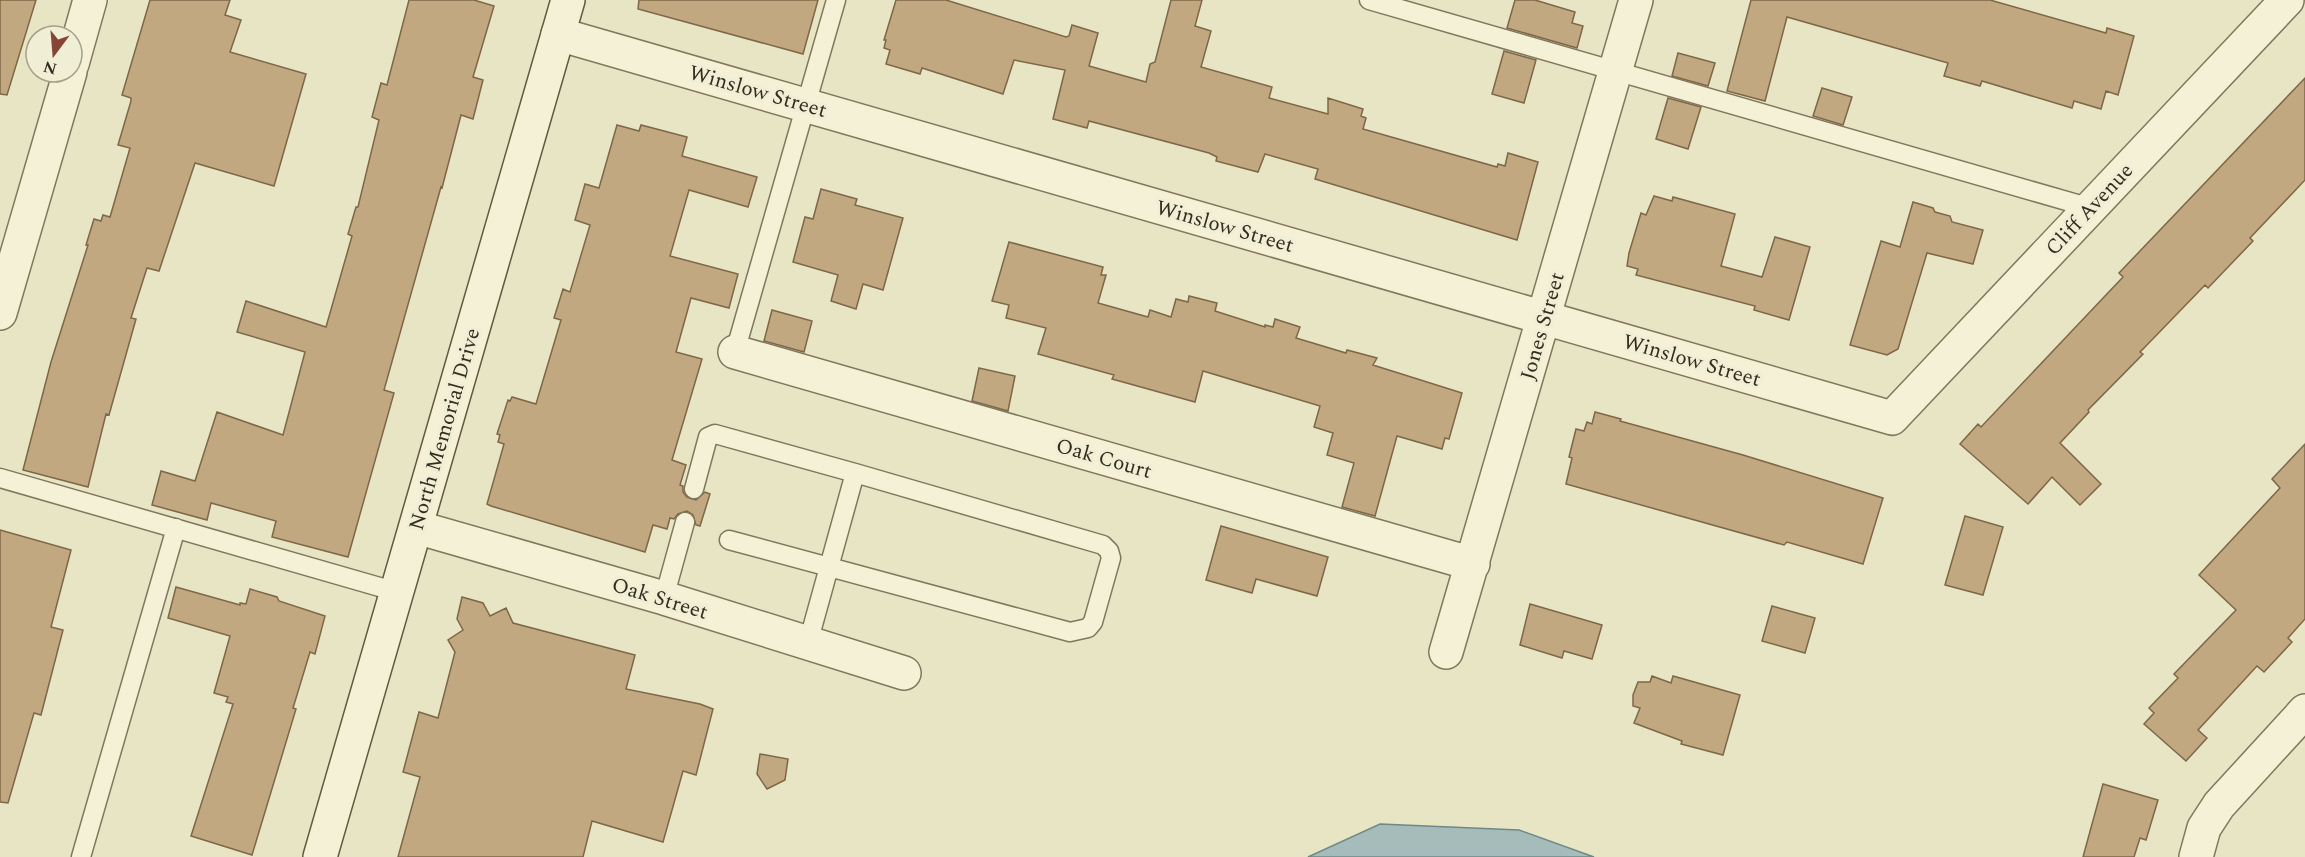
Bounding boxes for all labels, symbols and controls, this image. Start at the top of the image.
north arrow [24,24,84,84]
text: N [41,54,60,81]
street label: Winslow Street [685,57,830,127]
street label: Cliff Avenue [2038,156,2141,263]
street label: Winslow Street [1152,192,1297,262]
street label: Jones Street [1512,269,1574,384]
street label: North Memorial Drive [401,324,489,534]
street label: Winslow Street [1619,326,1764,396]
street label: Oak Court [1052,430,1155,488]
street label: Oak Street [608,569,712,629]

